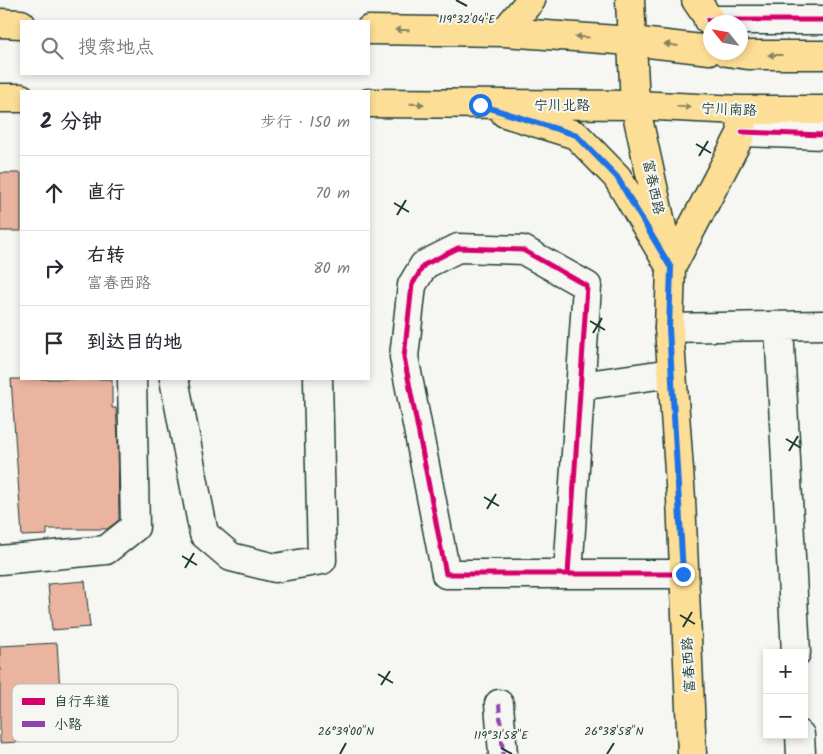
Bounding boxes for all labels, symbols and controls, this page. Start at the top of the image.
text: 119°32'04"E [439,10,496,29]
north arrow [703,15,748,60]
search box [20,20,370,75]
one-way arrow [394,26,410,34]
text: 搜索地点 [78,33,154,63]
one-way arrow [574,33,590,41]
icon: search [38,34,66,62]
one-way arrow [662,41,678,49]
one-way arrow [766,51,782,59]
route start [469,94,492,117]
street label: 宁川北路 [534,95,590,117]
street label: 宁川南路 [701,98,757,122]
one-way arrow [410,100,426,108]
one-way arrow [676,104,692,112]
text: 2 分钟 [40,106,102,139]
text: 步行 · 150 m [261,110,350,135]
street label: 富春西路 [636,158,670,217]
text: 直行 [87,178,125,208]
icon: ahead [40,179,68,207]
text: 70 m [315,181,350,206]
text: 右转 [87,241,125,271]
icon: right [40,254,68,282]
text: 80 m [313,256,350,281]
text: 富春西路 [87,271,151,296]
text: 到达目的地 [87,328,182,358]
icon: arrive [40,329,68,357]
route end [672,563,695,586]
street label: 富春西路 [677,636,701,693]
map controls [763,649,808,739]
button: + [763,649,808,694]
legend [12,684,178,742]
text: 自行车道 [54,691,110,713]
button: − [763,694,808,739]
text: 小路 [54,714,82,736]
text: 26°39'00"N [318,722,374,741]
text: 26°38'58"N [584,722,644,741]
text: 119°31'58"E [474,726,529,745]

